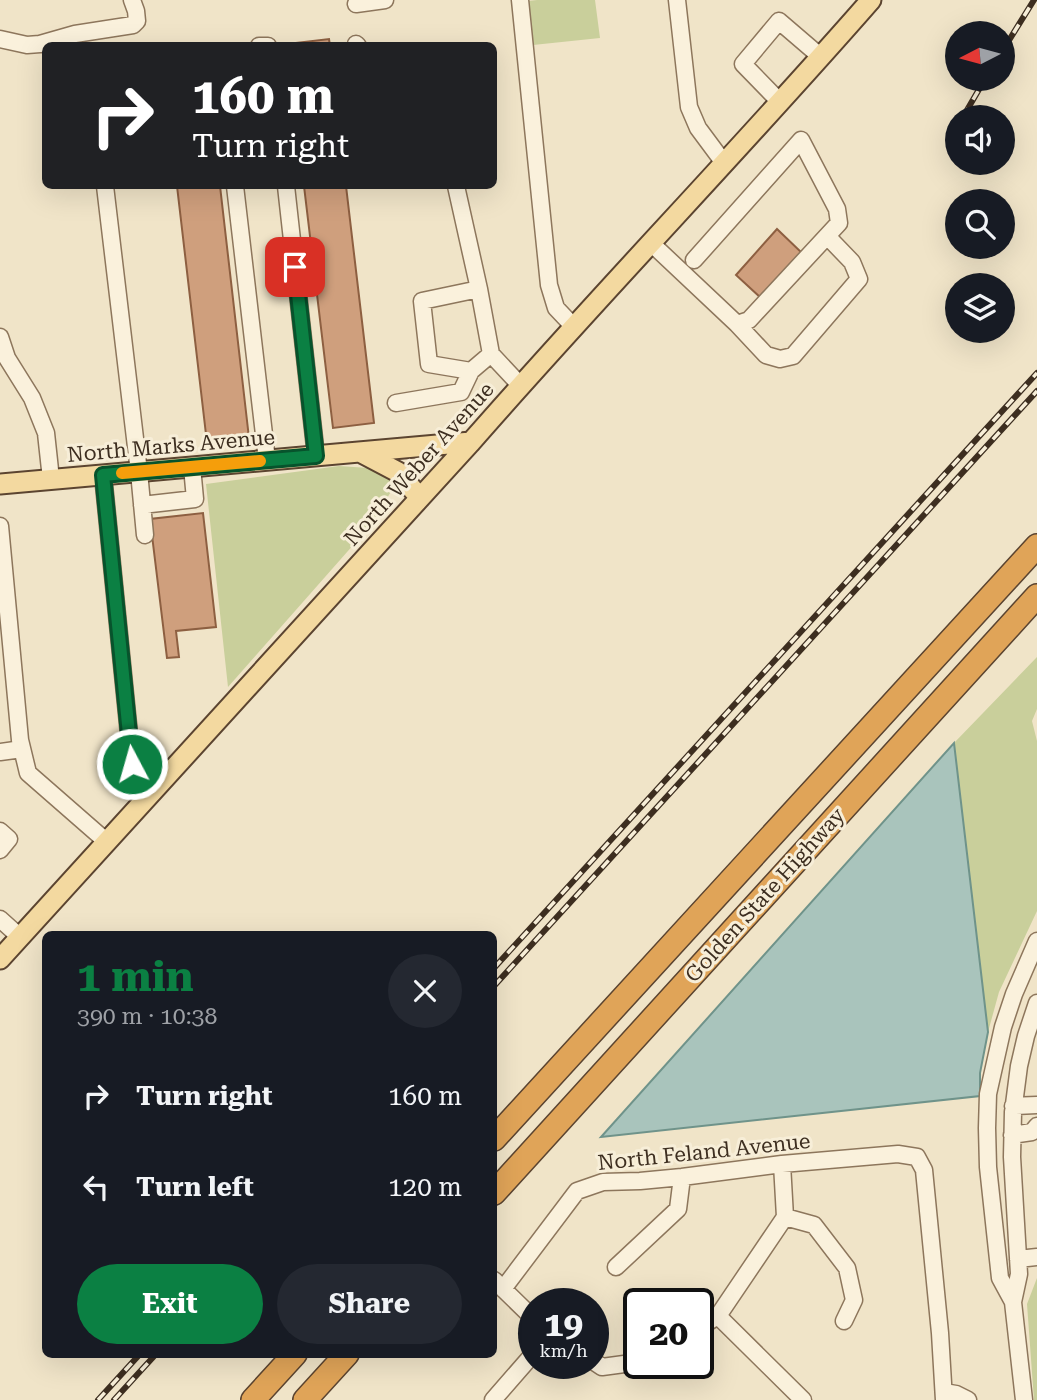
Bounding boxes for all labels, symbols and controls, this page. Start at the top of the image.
north arrow [945,21,1015,91]
map controls [945,21,1015,343]
text: 160 m [192,68,334,125]
icon: right [77,70,168,161]
button: sound [945,105,1015,175]
text: Turn right [192,127,349,165]
button: search [945,189,1015,259]
pin [265,237,325,297]
icon: arrive [276,248,314,286]
button: layers [945,273,1015,343]
street label: North Weber Avenue [339,377,499,551]
street label: North Marks Avenue [66,425,276,467]
position arrow [95,727,169,801]
street label: Golden State Highway [680,803,850,987]
text: 1 min [77,952,194,1001]
button: close [388,954,462,1028]
text: 390 m · 10:38 [77,1003,217,1030]
icon: right [77,1077,115,1115]
text: Turn right [136,1081,272,1111]
text: 160 m [388,1081,462,1111]
street label: North Feland Avenue [597,1129,811,1175]
icon: left [77,1168,115,1206]
text: Turn left [136,1172,254,1202]
text: 120 m [388,1172,462,1202]
button: Exit [77,1264,263,1344]
button: Share [277,1264,462,1344]
speed limit sign: 20 [623,1288,714,1379]
text: 19 [544,1304,583,1345]
text: km/h [539,1340,588,1361]

